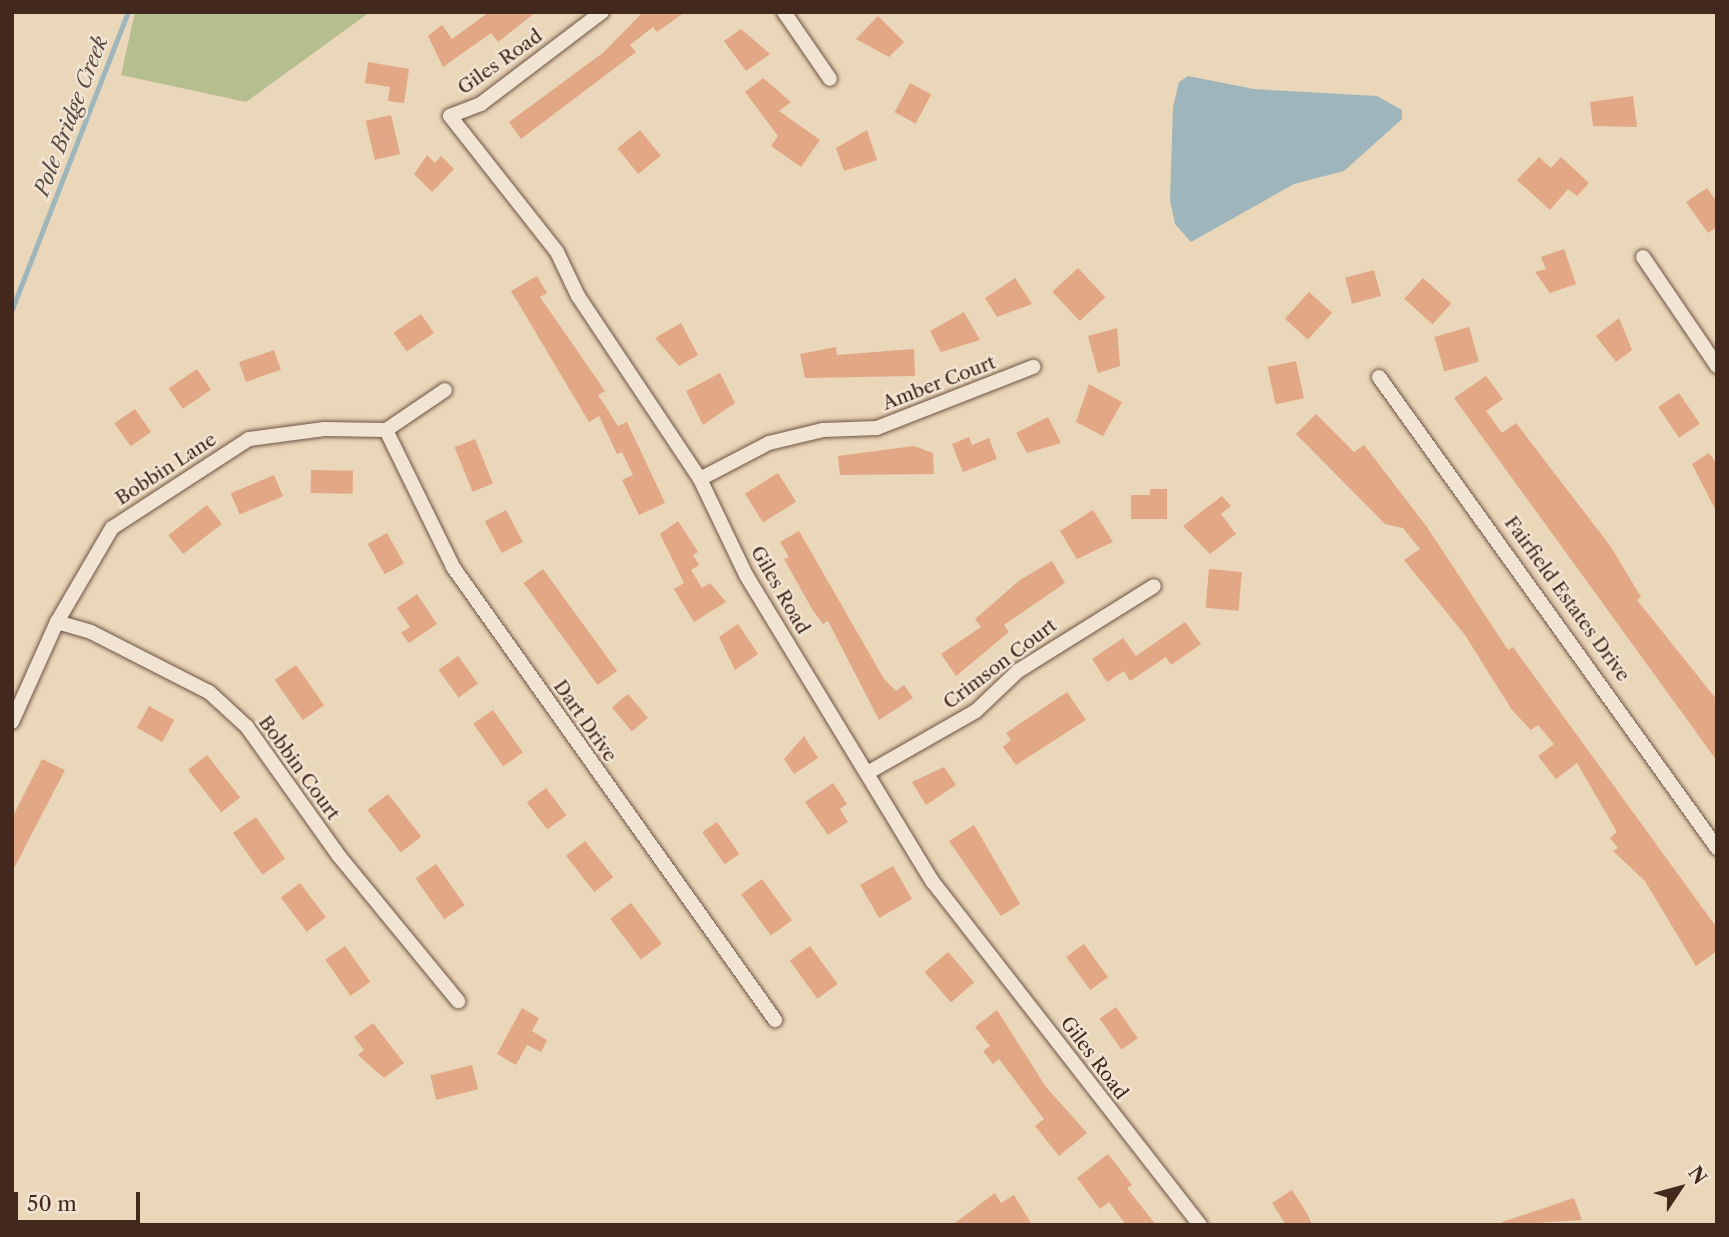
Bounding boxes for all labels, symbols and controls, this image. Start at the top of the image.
street label: Giles Road [453,25,547,99]
water label: Pole Bridge Creek [29,32,113,200]
street label: Amber Court [879,351,999,415]
street label: Bobbin Lane [111,428,221,510]
street label: Fairfield Estates Drive [1499,512,1635,686]
street label: Giles Road [746,542,814,638]
street label: Crimson Court [939,614,1061,714]
street label: Dart Drive [549,676,621,766]
street label: Bobbin Court [254,711,344,825]
street label: Giles Road [1055,1012,1133,1104]
north arrow [1645,1153,1715,1223]
text: N [1683,1162,1712,1189]
scale bar [18,1178,144,1222]
text: 50 m [27,1191,77,1216]

